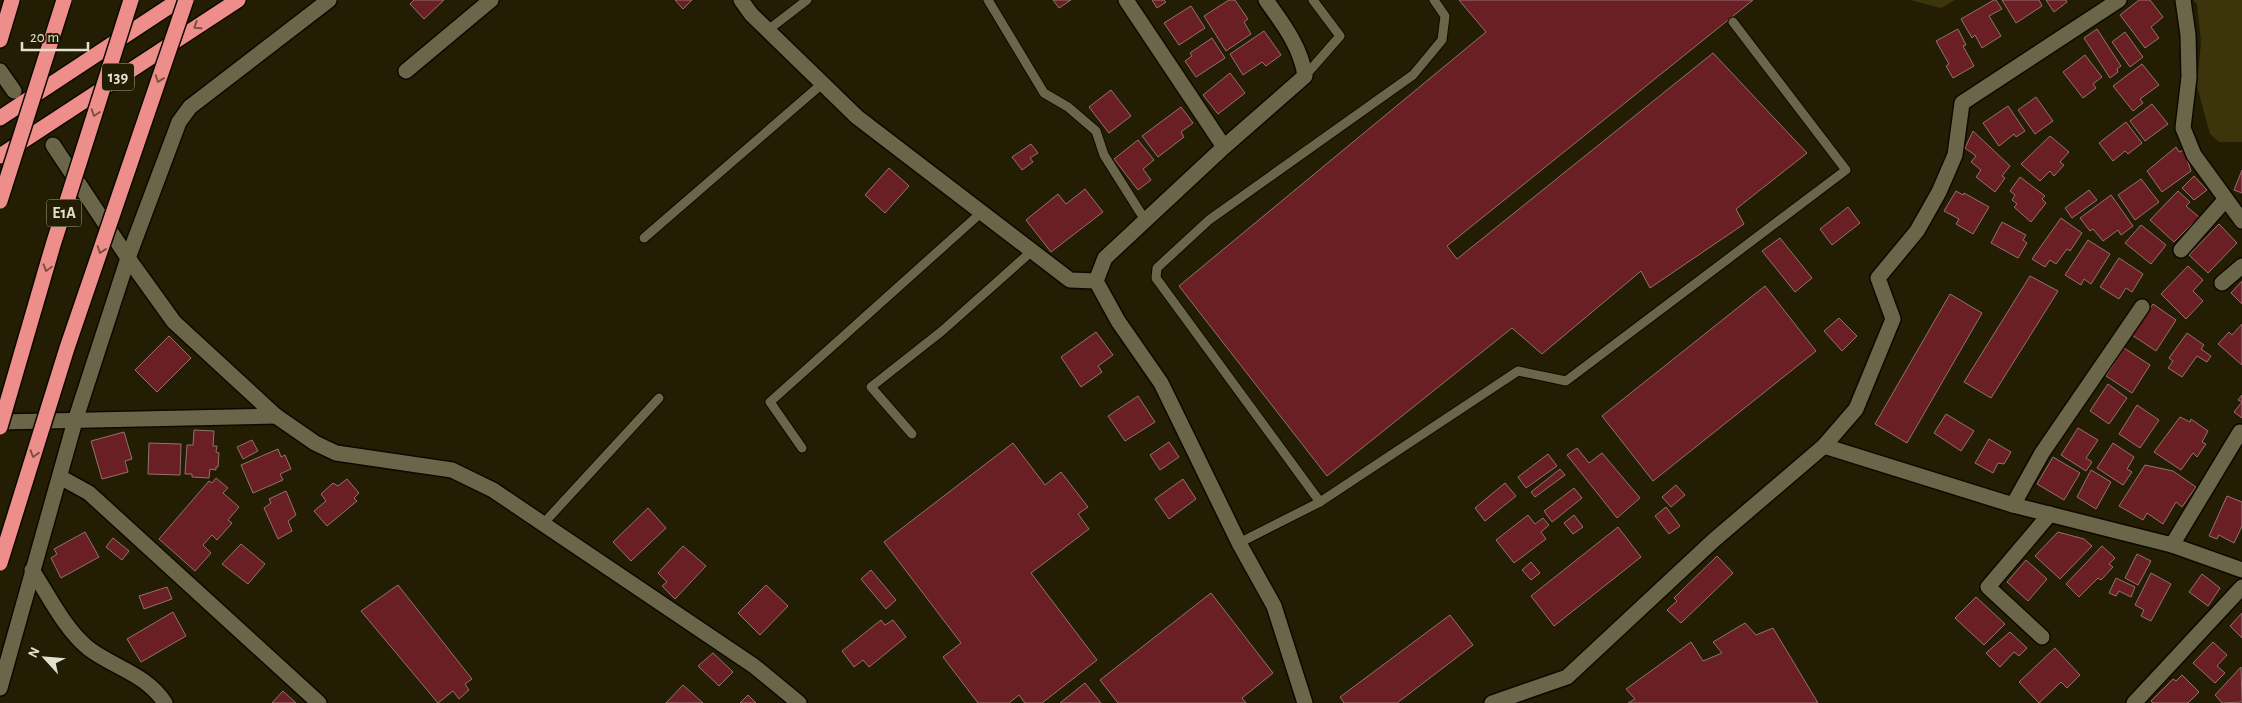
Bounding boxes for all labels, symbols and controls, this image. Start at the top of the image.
scale bar [22,20,89,52]
one-way arrow [193,20,202,30]
text: 20 m [30,30,59,45]
road number: 139 [102,64,134,90]
one-way arrow [154,75,164,83]
one-way arrow [91,109,101,117]
road number: E1A [46,200,82,227]
one-way arrow [97,245,107,253]
one-way arrow [42,264,52,272]
one-way arrow [30,449,40,458]
north arrow [20,633,70,683]
text: N [26,645,43,660]

